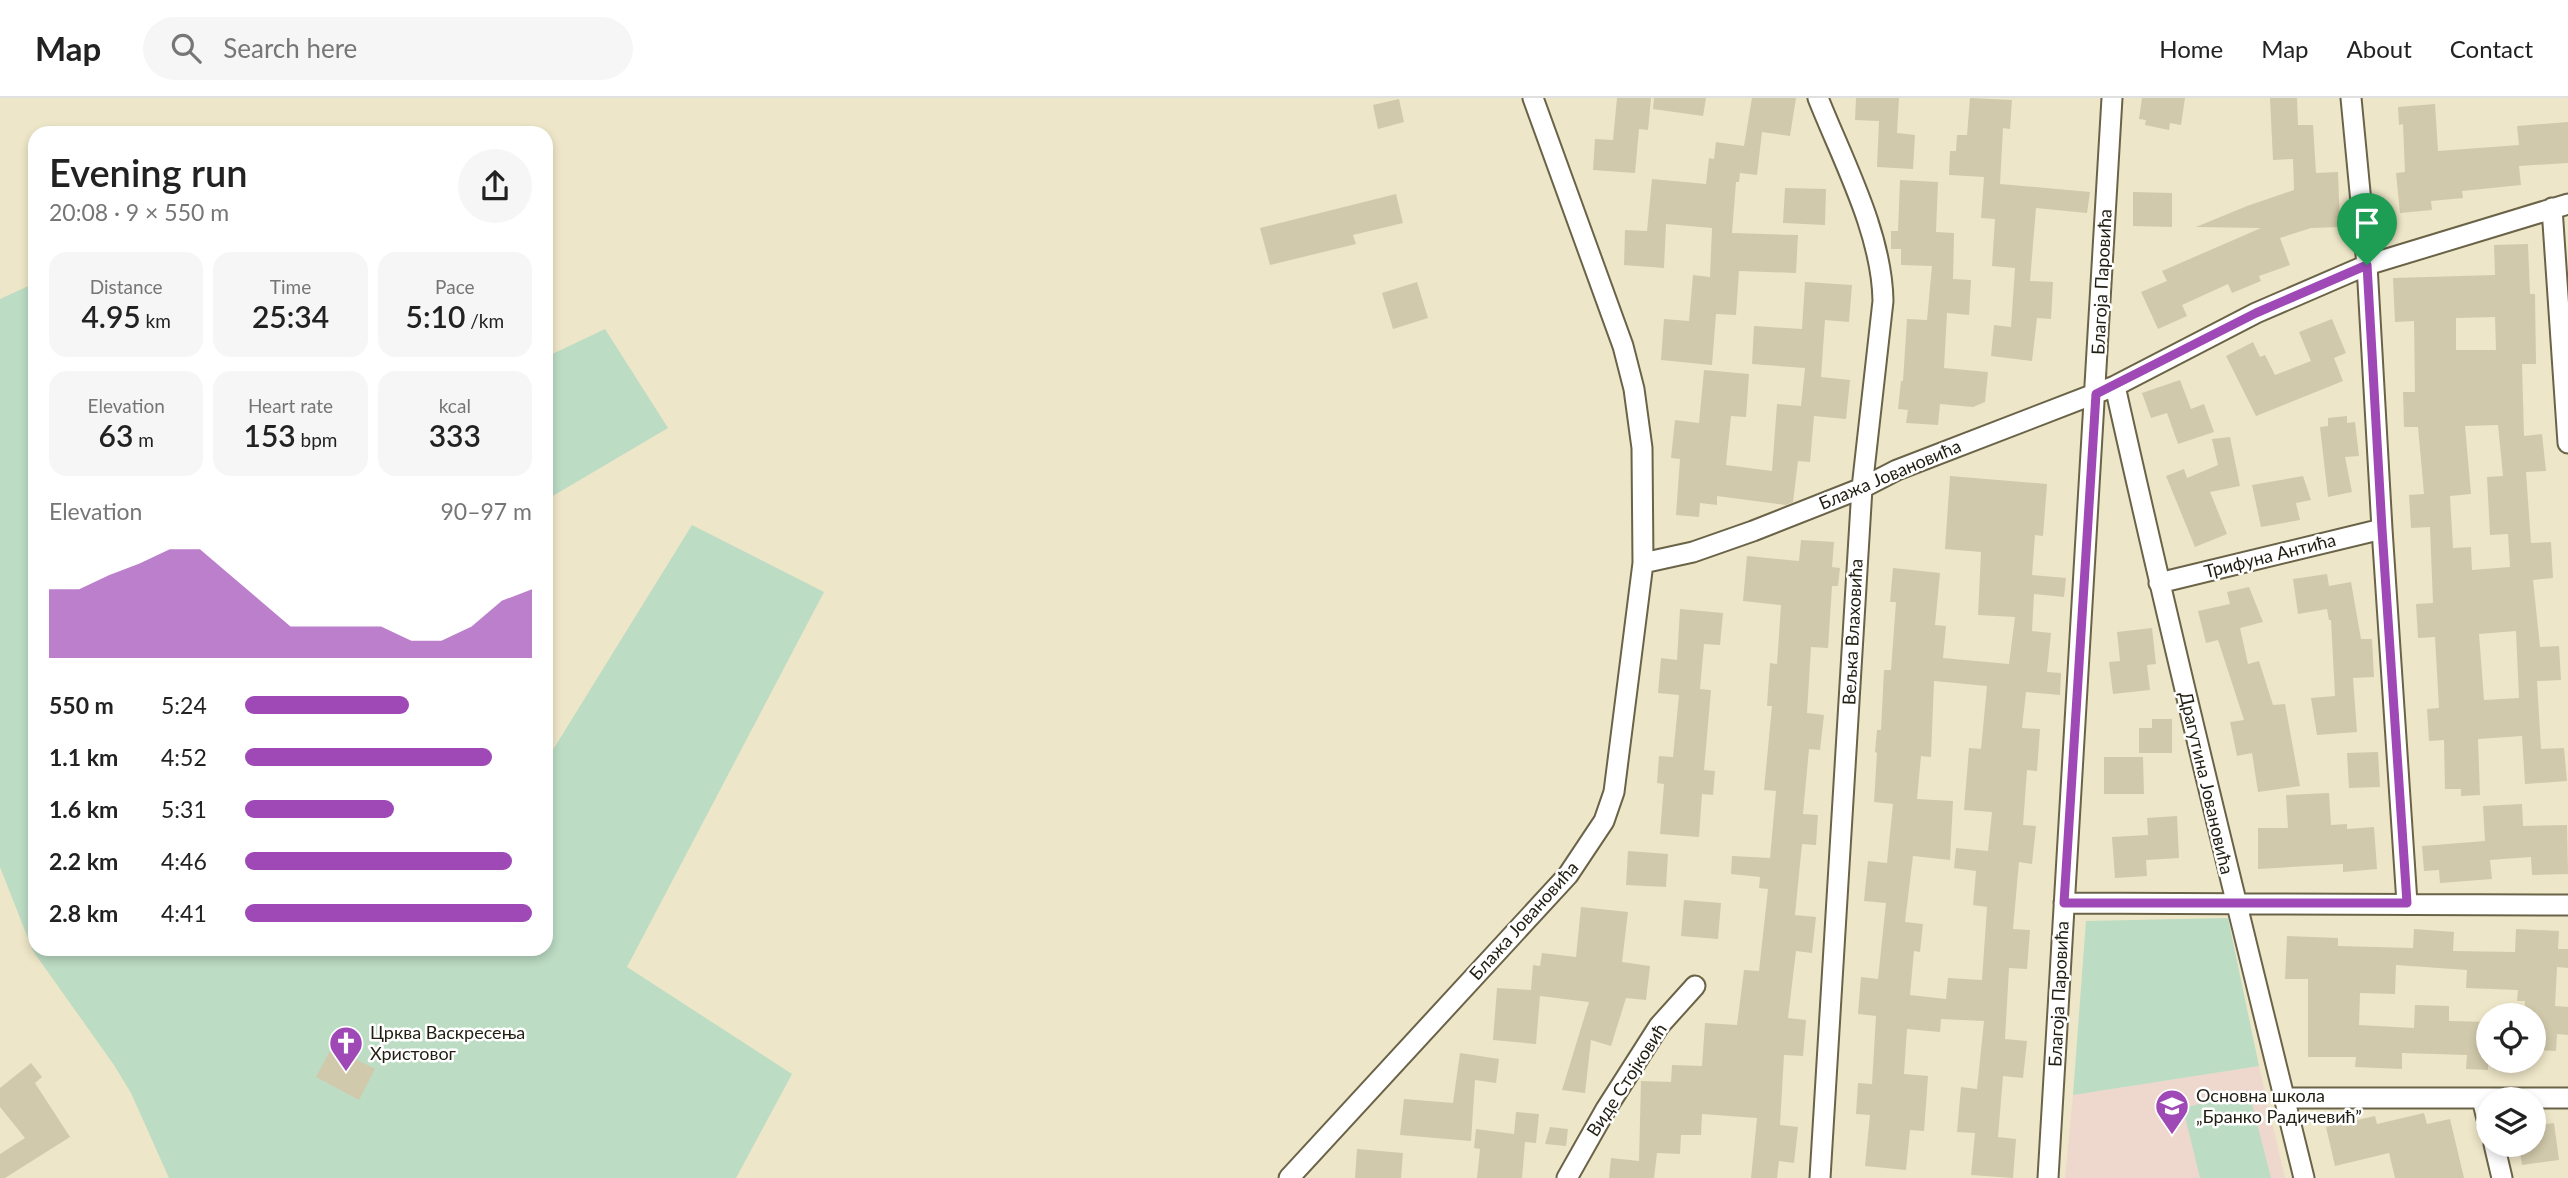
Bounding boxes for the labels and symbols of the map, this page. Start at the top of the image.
pin [2337,193,2397,265]
street label: Благоја Паровића [2086,208,2116,355]
street label: Блажа Јовановића [1815,434,1964,514]
street label: Трифуна Антића [2202,528,2338,582]
street label: Вељка Влаховића [1837,558,1867,706]
street label: Драгутина Јовановића [2175,689,2239,876]
street label: Блажа Јовановића [1464,856,1582,984]
street label: Благоја Паровића [2043,920,2073,1067]
street label: Виде Стојковић [1581,1019,1671,1140]
place label: Црква Васкресења Христовог [370,1021,525,1064]
church icon: Црква Васкресења Христовог [327,1024,365,1073]
place label: Основна школа „Бранко Радичевић” [2196,1084,2362,1127]
school or university icon: Основна школа „Бранко Радичевић” [2153,1087,2191,1136]

